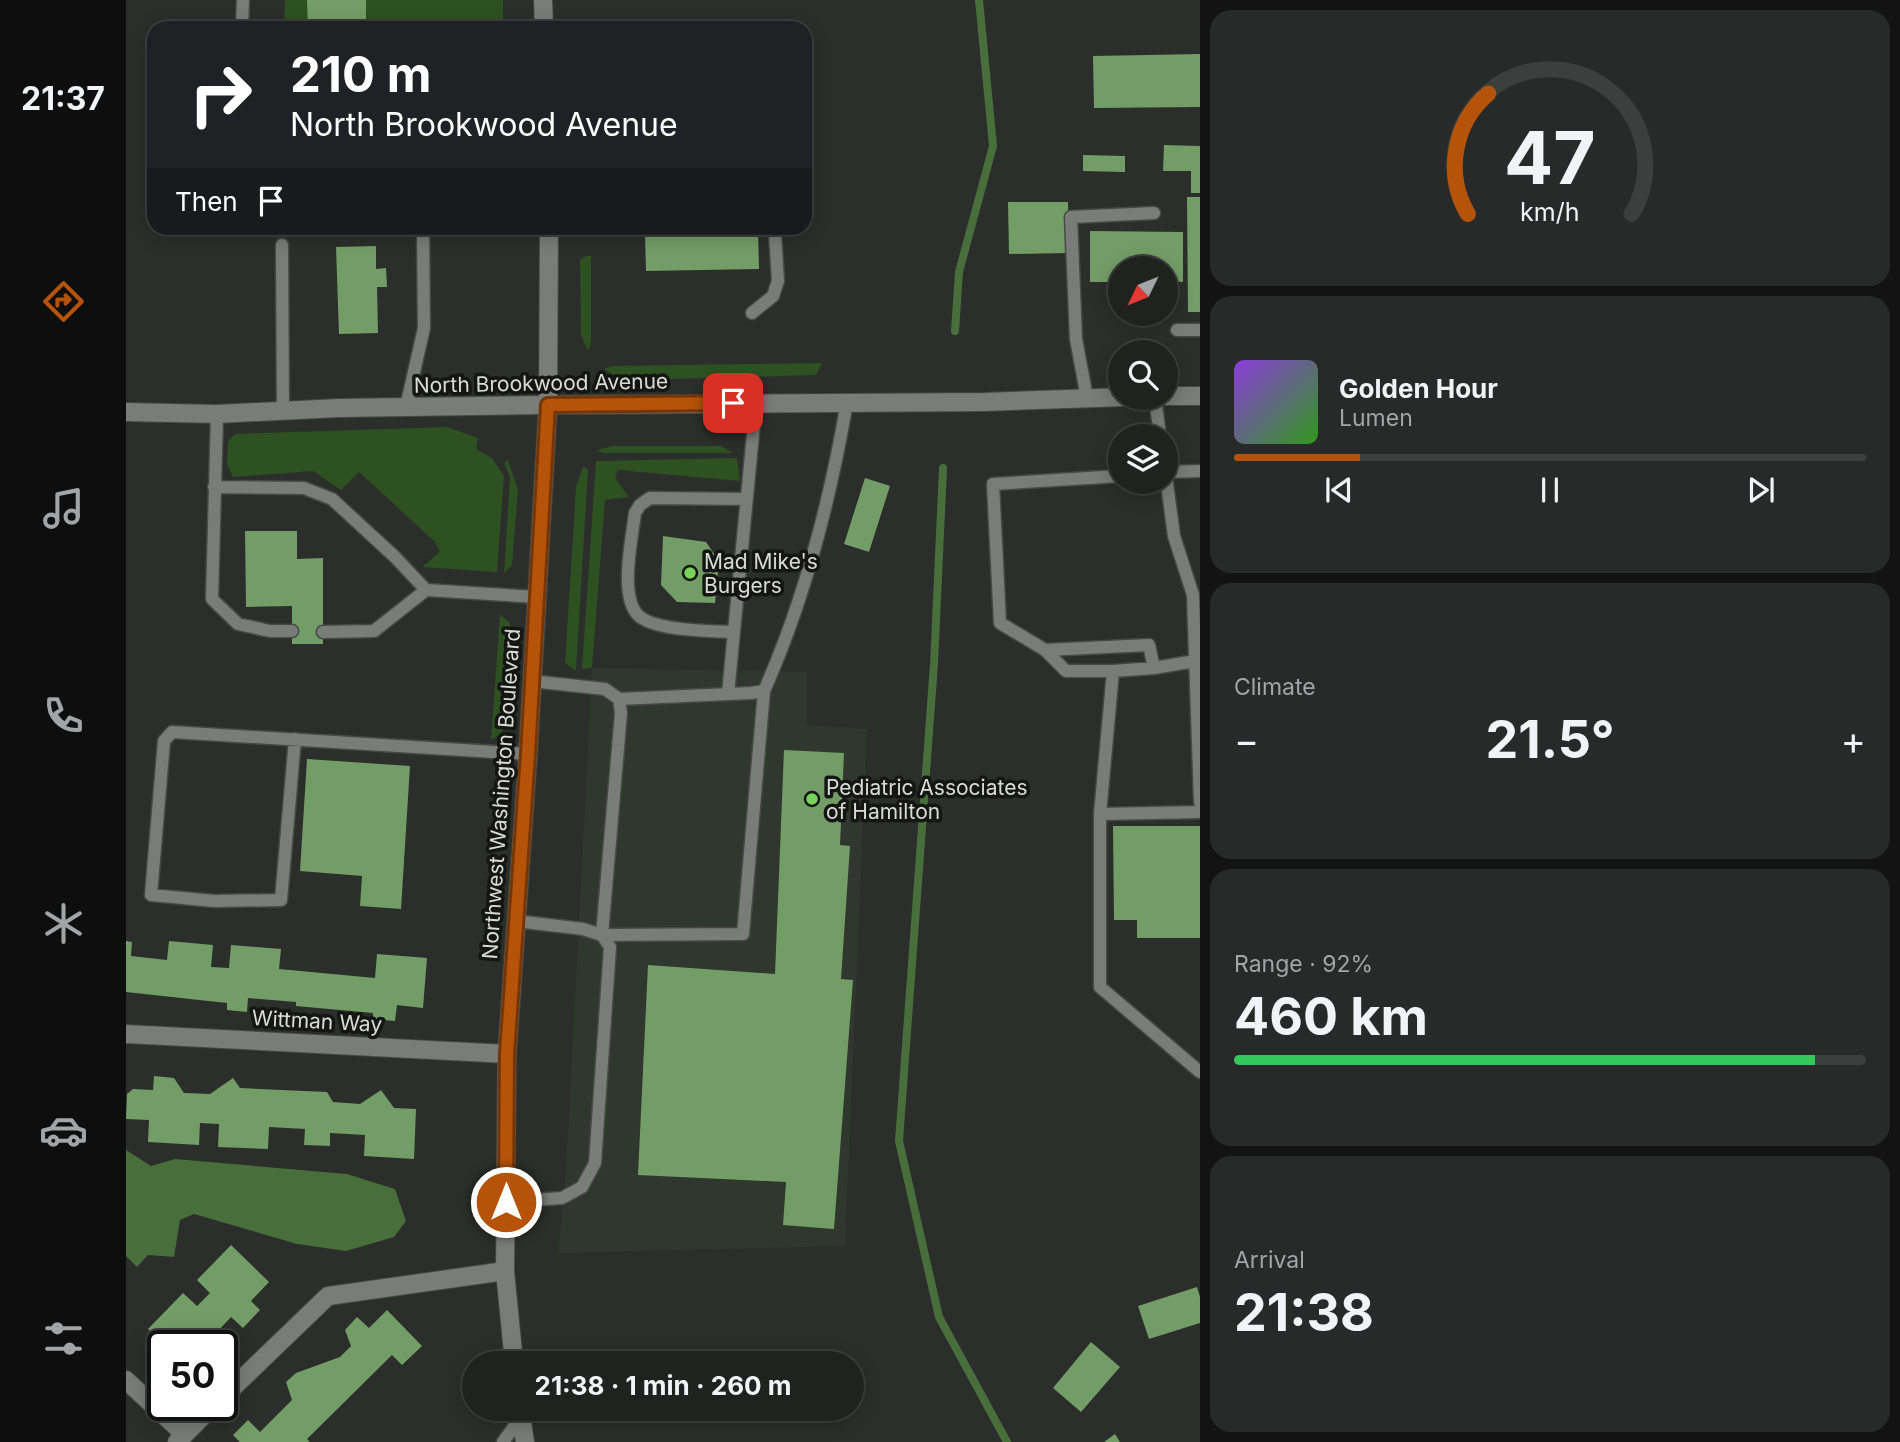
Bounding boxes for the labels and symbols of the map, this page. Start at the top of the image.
north arrow [1108,256,1178,326]
street label: North Brookwood Avenue [414,368,668,398]
pin [703,373,763,433]
place label: Mad Mike's Burgers [704,549,818,598]
marker: Mad Mike's Burgers [682,565,698,581]
street label: Northwest Washington Boulevard [477,628,525,960]
place label: Pediatric Associates of Hamilton [826,775,1028,824]
marker: Pediatric Associates of Hamilton [804,791,820,807]
street label: Wittman Way [251,1005,383,1037]
position arrow [469,1165,543,1239]
speed limit sign: 50 [147,1330,238,1421]

